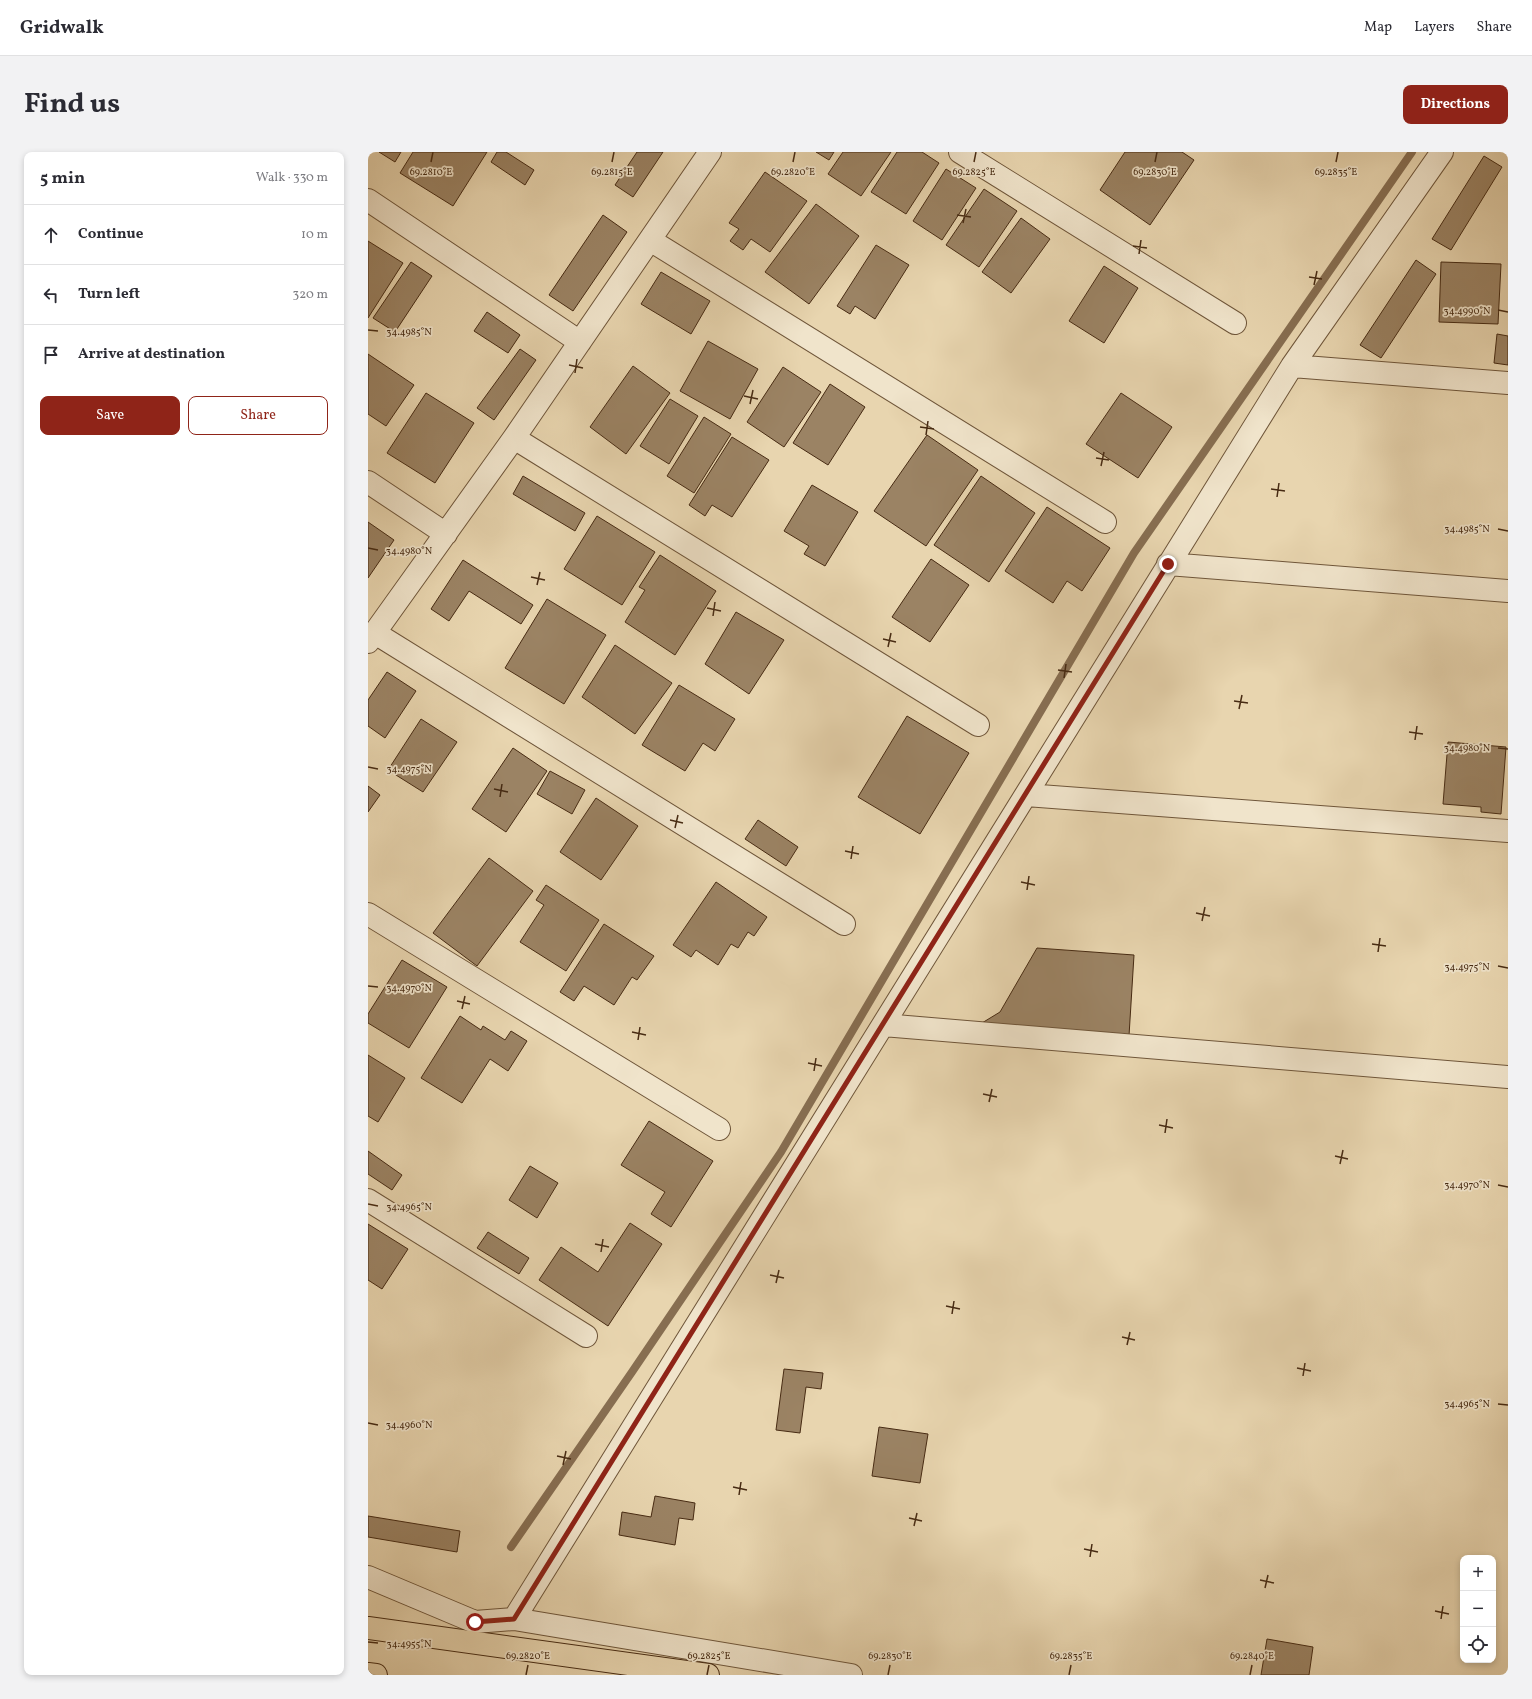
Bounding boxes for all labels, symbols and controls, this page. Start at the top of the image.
text: Gridwalk [20,15,104,41]
text: Map [1364,18,1392,37]
text: Layers [1414,18,1454,37]
text: Share [1476,18,1512,37]
text: Find us [24,85,120,124]
button: Directions [1403,85,1508,124]
text: 69.2810°E [410,165,452,179]
text: 69.2815°E [591,165,633,179]
text: 69.2820°E [771,165,815,179]
text: 69.2825°E [953,165,996,179]
text: 69.2830°E [1133,165,1177,179]
text: 69.2835°E [1315,165,1357,179]
text: 5 min [40,167,85,190]
text: Walk · 330 m [256,169,328,187]
icon: ahead [40,224,62,246]
text: Continue [78,224,143,245]
text: 10 m [301,226,328,244]
icon: left [40,284,62,306]
text: Turn left [78,284,140,305]
text: 320 m [293,286,328,304]
text: 34.4990°N [1444,304,1491,318]
text: 34.4985°N [386,325,432,339]
icon: arrive [40,344,62,366]
text: Arrive at destination [78,344,225,365]
button: Save [40,396,180,435]
button: Share [188,396,328,435]
text: 34.4985°N [1444,522,1490,536]
text: 34.4980°N [386,544,433,558]
route end [1159,555,1177,573]
text: 34.4980°N [1444,741,1491,755]
text: 34.4975°N [386,762,432,776]
text: 34.4975°N [1444,960,1490,974]
text: 34.4970°N [386,981,432,995]
text: 34.4970°N [1444,1178,1490,1192]
text: 34.4965°N [386,1200,432,1214]
text: 34.4965°N [1444,1397,1490,1411]
text: 34.4960°N [386,1418,433,1432]
map controls [1460,1555,1496,1663]
button: + [1460,1555,1496,1591]
button: − [1460,1591,1496,1627]
route start [466,1613,484,1631]
button: locate [1460,1627,1496,1663]
text: 34.4955°N [387,1637,432,1651]
text: 69.2820°E [506,1649,550,1663]
text: 69.2825°E [688,1649,731,1663]
text: 69.2830°E [868,1649,912,1663]
text: 69.2835°E [1050,1649,1092,1663]
text: 69.2840°E [1230,1649,1274,1663]

